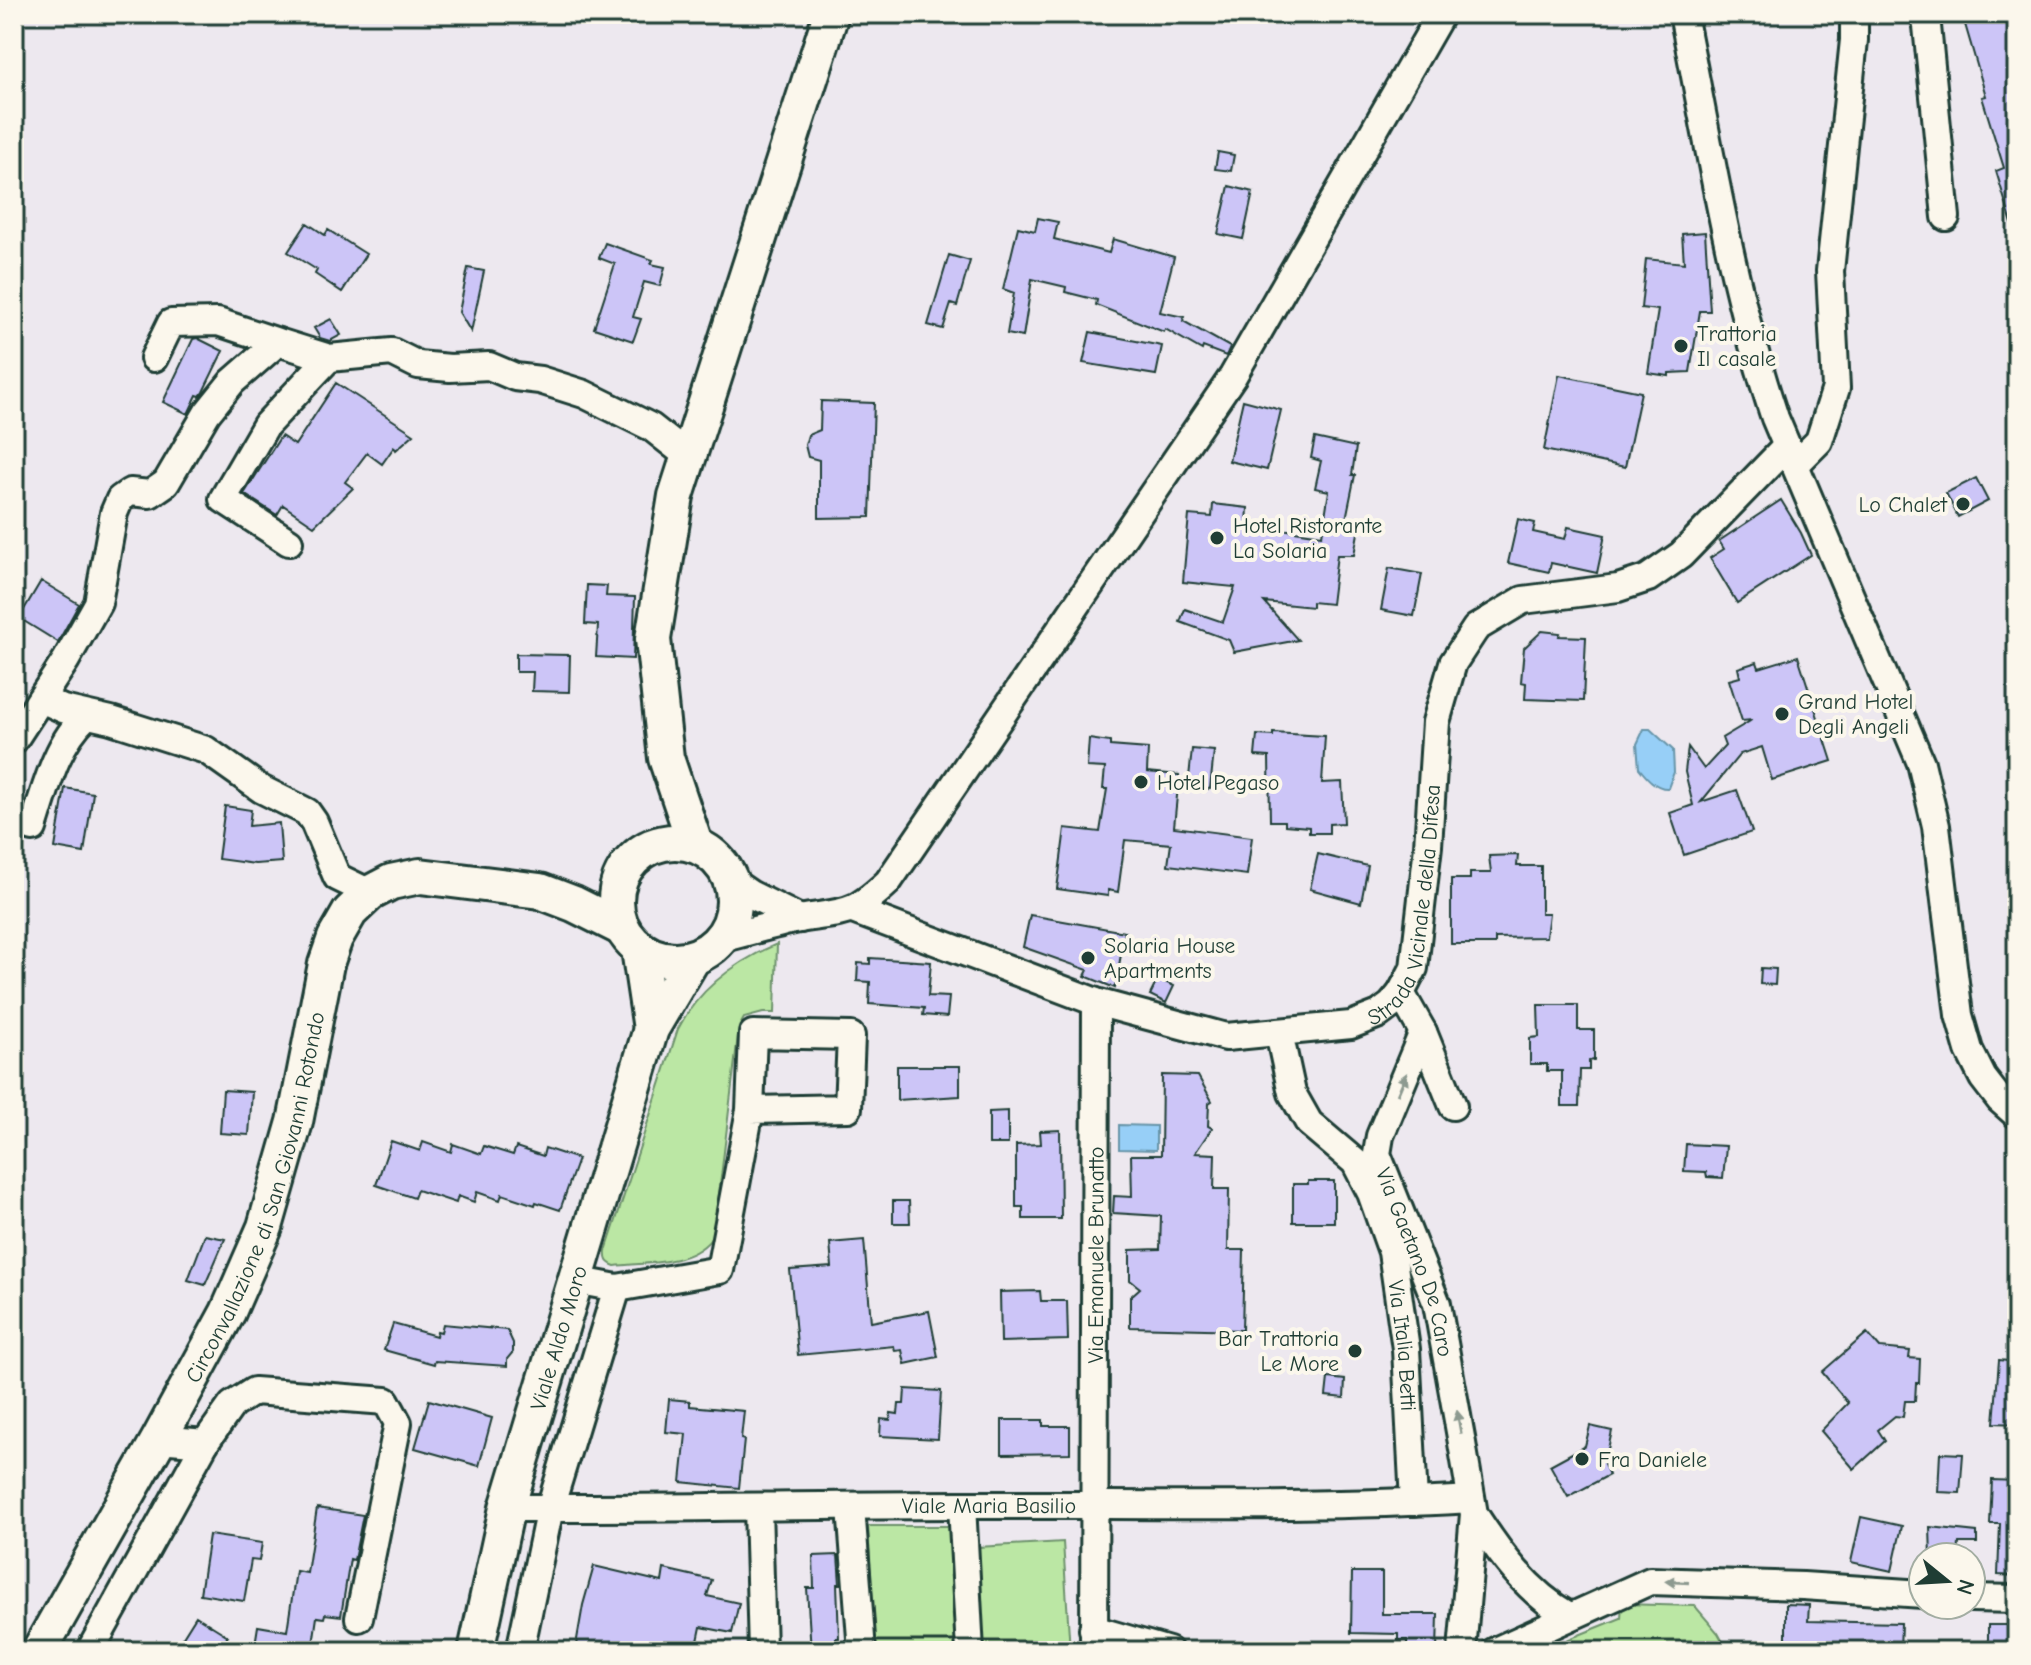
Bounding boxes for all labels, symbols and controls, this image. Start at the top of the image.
place label: Trattoria Il casale [1697,321,1777,372]
marker: Trattoria Il casale [1672,337,1690,355]
place label: Lo Chalet [1859,492,1948,518]
marker: Lo Chalet [1954,495,1972,513]
place label: Hotel Ristorante La Solaria [1233,513,1382,564]
marker: Hotel Ristorante La Solaria [1208,529,1226,547]
place label: Grand Hotel Degli Angeli [1798,689,1913,740]
marker: Grand Hotel Degli Angeli [1773,705,1791,723]
place label: Hotel Pegaso [1157,770,1279,796]
marker: Hotel Pegaso [1132,773,1150,791]
street label: Strada Vicinale della Difesa [1364,784,1446,1031]
place label: Solaria House Apartments [1104,933,1235,984]
marker: Solaria House Apartments [1079,949,1097,967]
street label: Circonvallazione di San Giovanni Rotondo [180,1010,330,1387]
one-way arrow [1395,1072,1408,1096]
street label: Via Emanuele Brunatto [1083,1147,1110,1363]
street label: Via Gaetano De Caro [1370,1164,1458,1359]
street label: Viale Aldo Moro [525,1263,593,1414]
street label: Via Italia Betti [1382,1278,1421,1412]
place label: Bar Trattoria Le More [1218,1326,1339,1377]
marker: Bar Trattoria Le More [1346,1342,1364,1360]
one-way arrow [1452,1409,1464,1434]
place label: Fra Daniele [1598,1447,1707,1473]
marker: Fra Daniele [1573,1450,1591,1468]
street label: Viale Maria Basilio [902,1493,1076,1519]
north arrow [1907,1541,1987,1621]
one-way arrow [1664,1575,1689,1588]
text: N [1950,1576,1980,1598]

